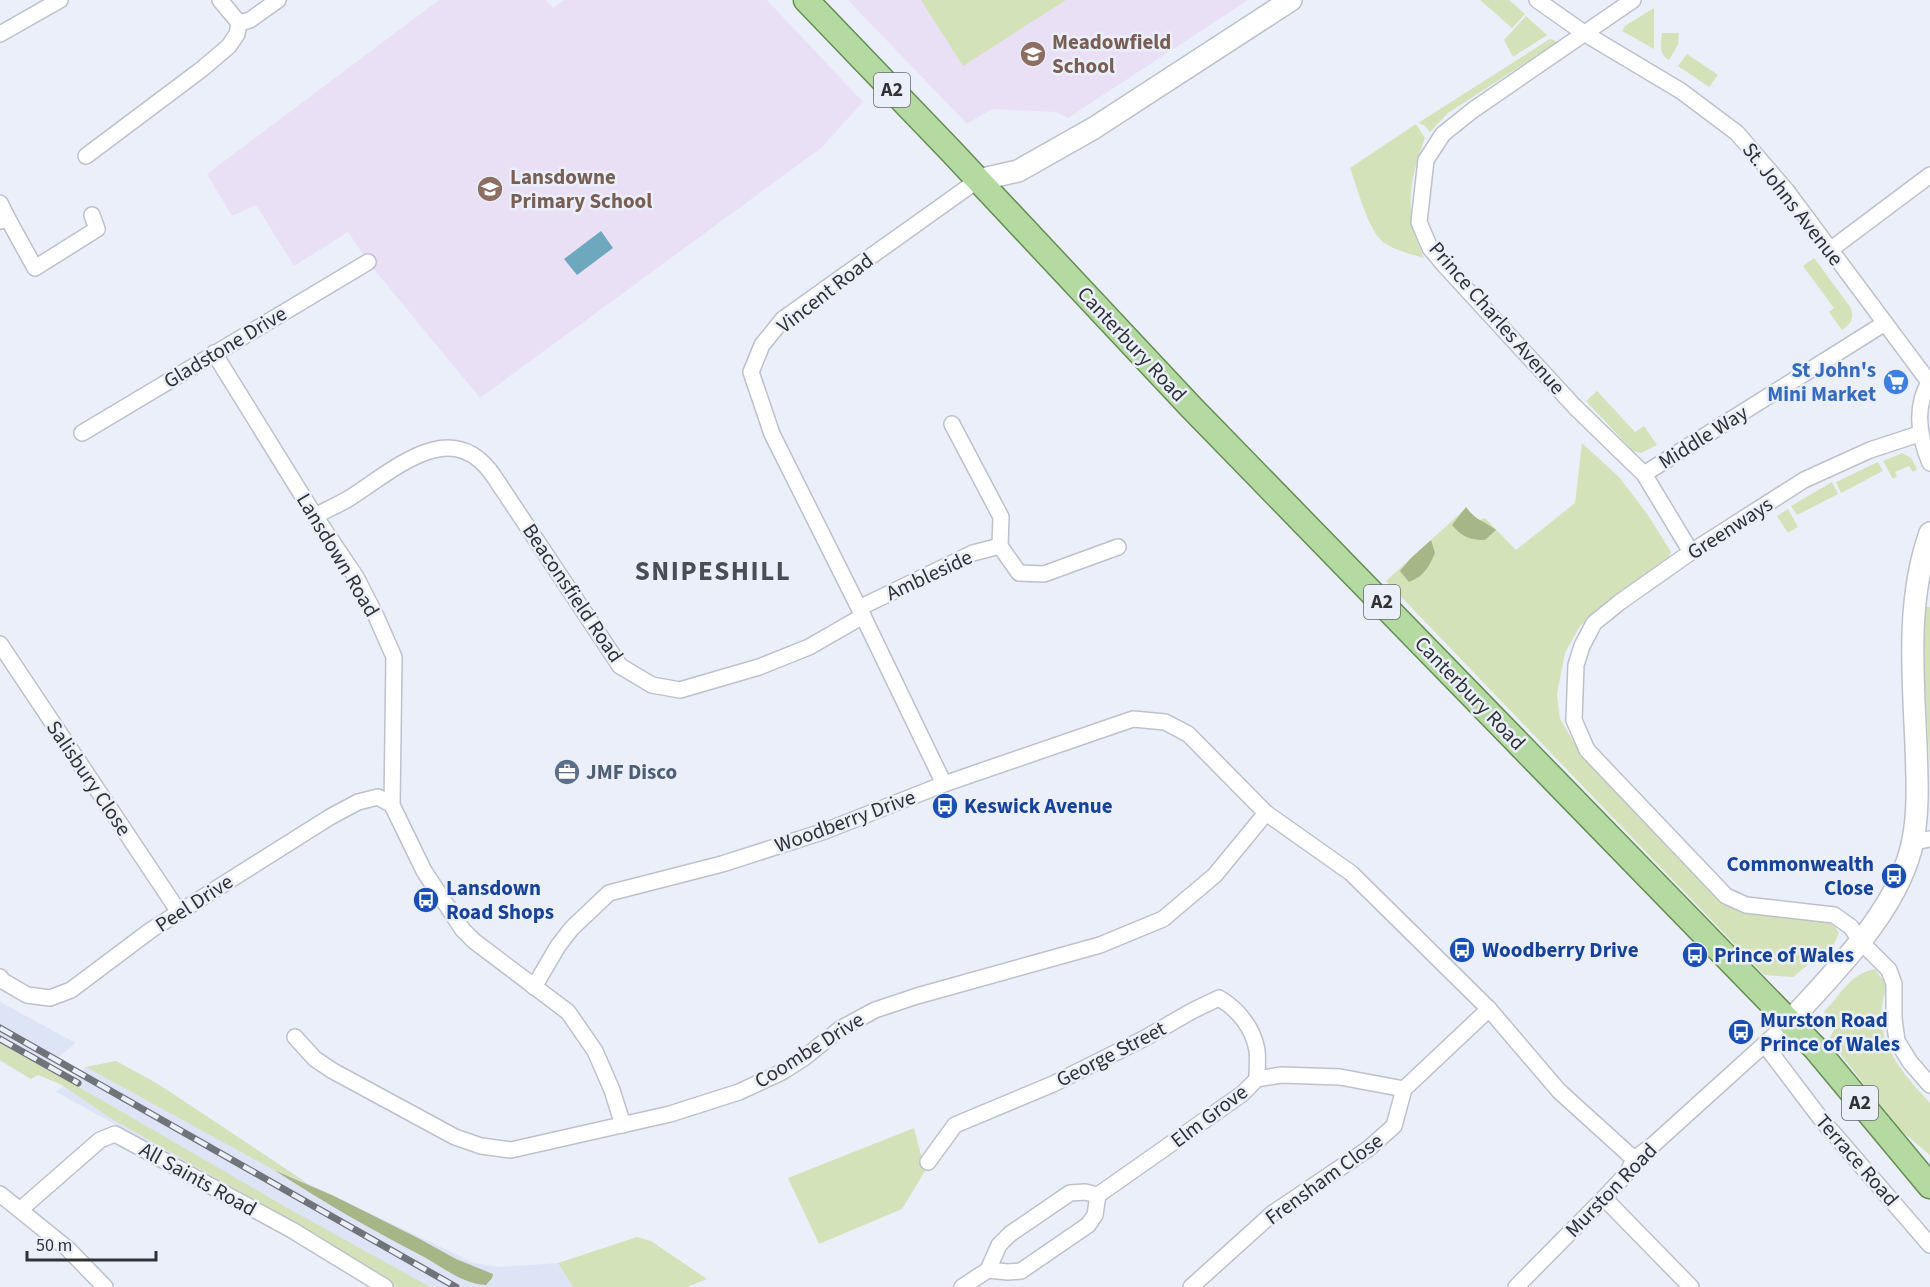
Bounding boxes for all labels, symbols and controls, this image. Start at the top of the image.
place label: Meadowfield School [1052,27,1171,81]
school or university icon: Meadowfield School [1018,39,1048,69]
road number: A2 [874,73,910,107]
street label: St. Johns Avenue [1735,136,1851,272]
place label: Lansdowne Primary School [510,162,652,216]
school or university icon: Lansdowne Primary School [475,174,505,204]
street label: Prince Charles Avenue [1422,235,1572,401]
street label: Vincent Road [771,246,879,340]
street label: Canterbury Road [1070,279,1194,409]
street label: Gladstone Drive [158,298,292,396]
place label: St John's Mini Market [1767,355,1876,409]
supermarket icon: St John's Mini Market [1881,367,1911,397]
street label: Middle Way [1653,398,1754,476]
street label: Lansdown Road [289,487,387,623]
street label: Greenways [1681,489,1779,567]
street label: Beaconsfield Road [515,518,631,668]
street label: Ambleside [881,542,977,608]
district label: SNIPESHILL [635,552,791,591]
road number: A2 [1364,585,1400,619]
street label: Canterbury Road [1408,629,1532,757]
street label: Salisbury Close [39,714,139,842]
office icon: JMF Disco [552,757,582,787]
place label: JMF Disco [586,757,677,787]
street label: Woodberry Drive [771,782,919,860]
bus stop icon: Keswick Avenue [930,791,960,821]
place label: Keswick Avenue [964,791,1113,821]
place label: Commonwealth Close [1727,849,1874,903]
bus stop icon: Commonwealth Close [1879,861,1909,891]
street label: Peel Drive [149,867,239,939]
place label: Lansdown Road Shops [446,873,554,927]
bus stop icon: Lansdown Road Shops [411,885,441,915]
bus stop icon: Woodberry Drive [1447,935,1477,965]
place label: Woodberry Drive [1482,935,1639,965]
bus stop icon: Prince of Wales [1680,940,1710,970]
place label: Prince of Wales [1714,940,1854,970]
street label: Coombe Drive [749,1004,869,1096]
place label: Murston Road Prince of Wales [1760,1005,1900,1059]
street label: George Street [1051,1014,1171,1094]
bus stop icon: Murston Road Prince of Wales [1726,1017,1756,1047]
street label: Elm Grove [1164,1077,1254,1155]
road number: A2 [1842,1086,1878,1120]
street label: Terrace Road [1808,1107,1906,1213]
street label: Frensham Close [1259,1126,1389,1232]
street label: All Saints Road [134,1134,262,1224]
street label: Murston Road [1558,1136,1664,1244]
scale bar [27,1224,156,1262]
text: 50 m [36,1233,72,1258]

